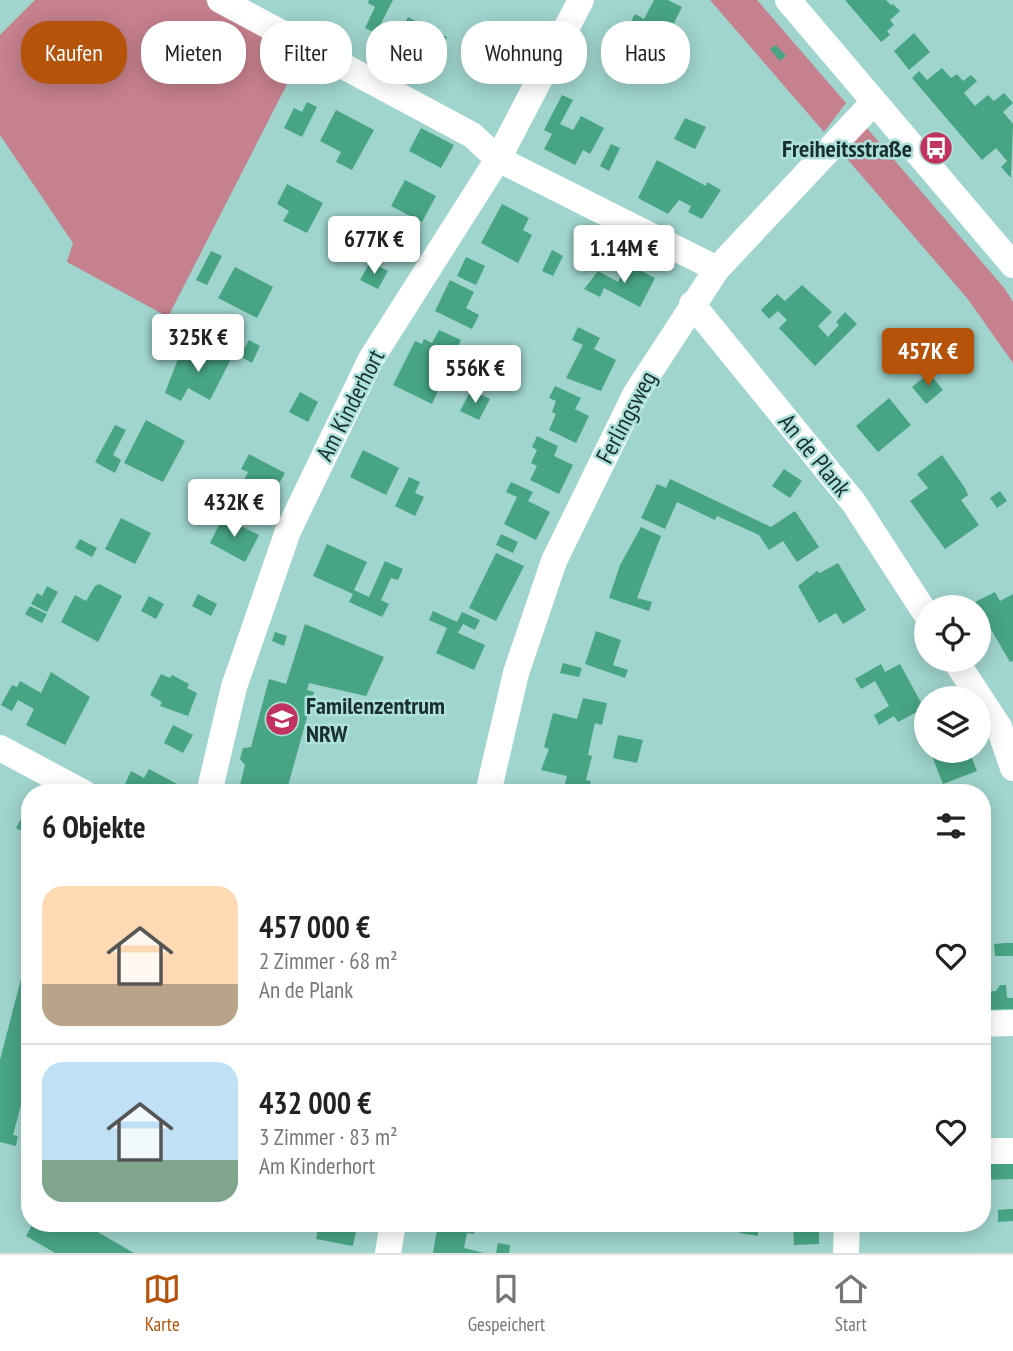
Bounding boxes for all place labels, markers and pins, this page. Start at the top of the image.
bus stop icon: Freiheitsstraße [917,129,955,167]
place label: Freiheitsstraße [782,133,912,164]
pin: 677K € [317,216,431,276]
pin: 1.14M € [559,226,689,285]
pin: 325K € [141,314,255,374]
pin: 457K € [871,328,985,388]
pin: 556K € [418,346,532,405]
pin: 432K € [177,480,291,539]
place label: Familenzentrum NRW [306,690,445,749]
school or university icon: Familenzentrum NRW [263,700,301,738]

